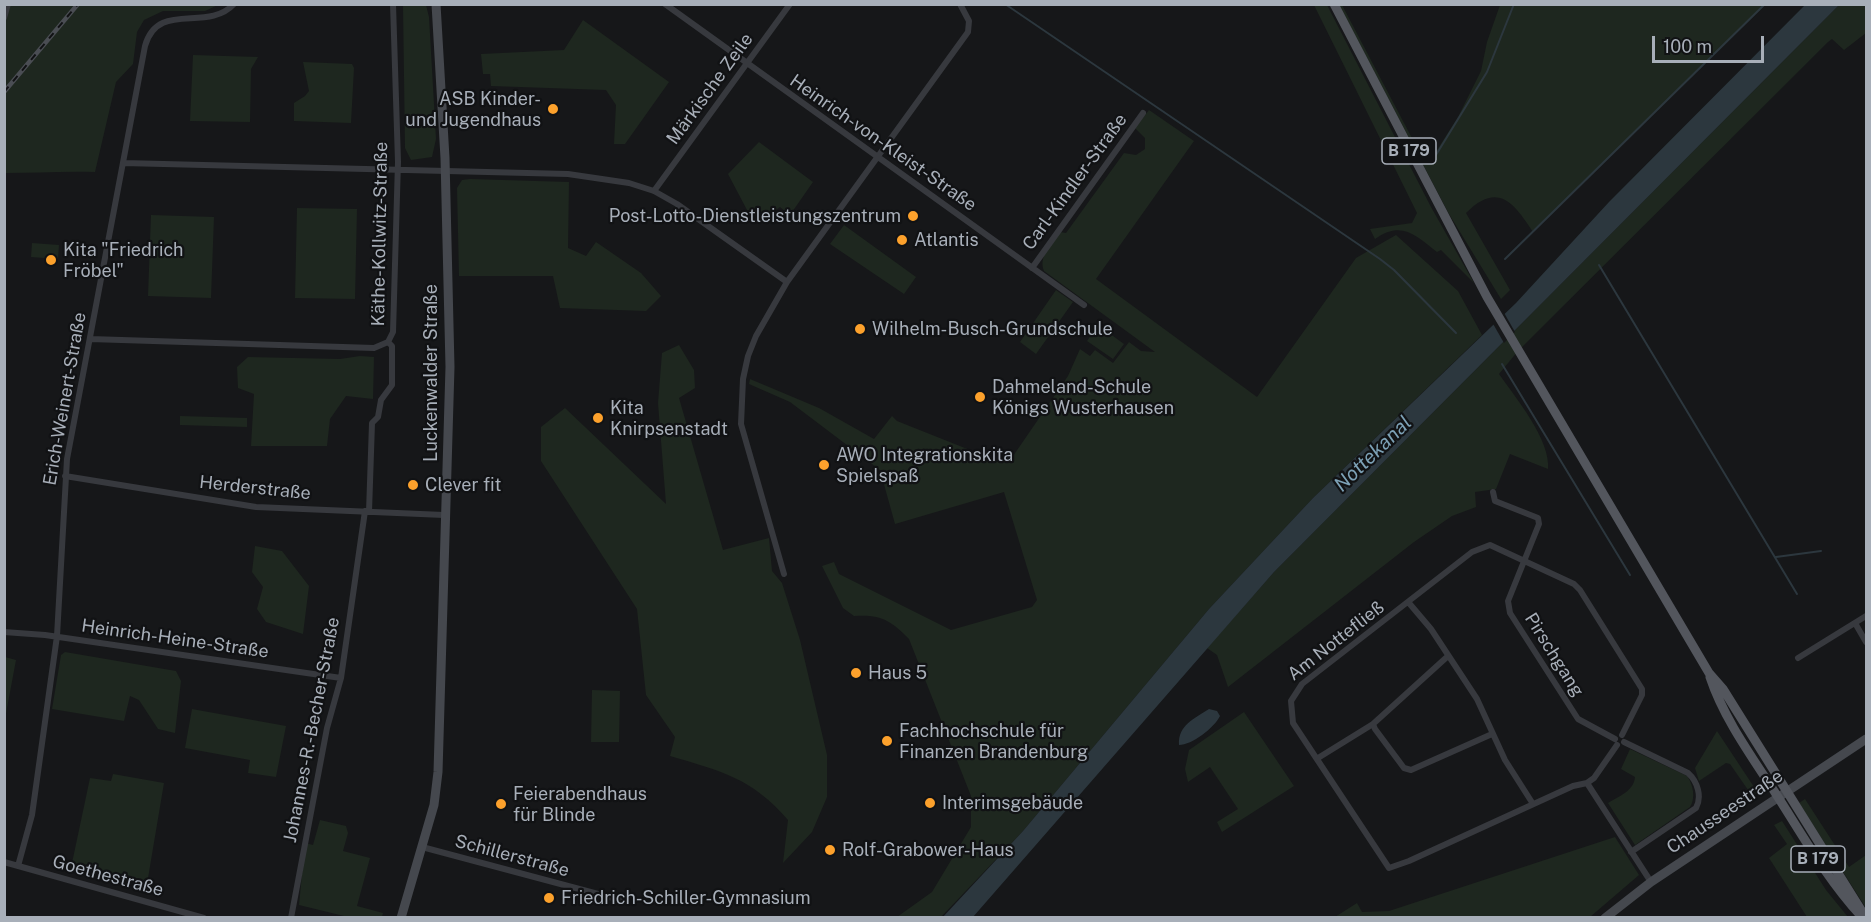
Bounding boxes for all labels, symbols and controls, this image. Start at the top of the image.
scale bar [1655,24,1768,62]
street label: Märkische Zeile [662,29,758,149]
text: 100 m [1663,36,1712,57]
street label: Heinrich-von-Kleist-Straße [785,70,981,216]
place label: ASB Kinder- und Jugendhaus [405,88,541,130]
marker: ASB Kinder- und Jugendhaus [546,102,560,116]
street label: Carl-Kindler-Straße [1018,110,1132,254]
road number: B 179 [1382,138,1436,164]
street label: Käthe-Kollwitz-Straße [368,142,392,326]
place label: Post-Lotto-Dienstleistungszentrum [609,205,901,227]
marker: Post-Lotto-Dienstleistungszentrum [906,209,920,223]
place label: Atlantis [914,229,979,251]
marker: Atlantis [895,233,909,247]
place label: Kita "Friedrich Fröbel" [63,239,183,282]
marker: Kita "Friedrich Fröbel" [44,253,58,267]
street label: Luckenwalder Straße [420,284,442,462]
street label: Erich-Weinert-Straße [39,311,91,487]
place label: Wilhelm-Busch-Grundschule [872,318,1113,340]
marker: Wilhelm-Busch-Grundschule [853,322,867,336]
place label: Dahmeland-Schule Königs Wusterhausen [992,376,1174,418]
marker: Dahmeland-Schule Königs Wusterhausen [973,390,987,404]
place label: Kita Knirpsenstadt [610,397,728,440]
marker: Kita Knirpsenstadt [591,411,605,425]
water label: Nottekanal [1329,411,1417,497]
place label: AWO Integrationskita Spielspaß [836,444,1013,486]
marker: AWO Integrationskita Spielspaß [817,458,831,472]
street label: Herderstraße [198,471,312,505]
place label: Clever fit [425,474,502,496]
marker: Clever fit [406,478,420,492]
street label: Am Nottefließ [1284,597,1388,685]
street label: Pirschgang [1520,609,1588,701]
street label: Heinrich-Heine-Straße [80,615,270,663]
street label: Johannes-R.-Becher-Straße [280,615,344,845]
place label: Haus 5 [868,662,927,684]
marker: Haus 5 [849,666,863,680]
place label: Fachhochschule für Finanzen Brandenburg [899,720,1088,762]
marker: Fachhochschule für Finanzen Brandenburg [880,734,894,748]
street label: Chausseestraße [1663,765,1787,859]
place label: Feierabendhaus für Blinde [513,783,647,826]
place label: Interimsgebäude [942,792,1083,814]
marker: Interimsgebäude [923,796,937,810]
marker: Feierabendhaus für Blinde [494,797,508,811]
street label: Schillerstraße [452,830,572,882]
place label: Rolf-Grabower-Haus [842,839,1014,861]
marker: Rolf-Grabower-Haus [823,843,837,857]
road number: B 179 [1791,846,1845,872]
street label: Goethestraße [50,851,166,901]
place label: Friedrich-Schiller-Gymnasium [561,887,810,909]
marker: Friedrich-Schiller-Gymnasium [542,891,556,905]

